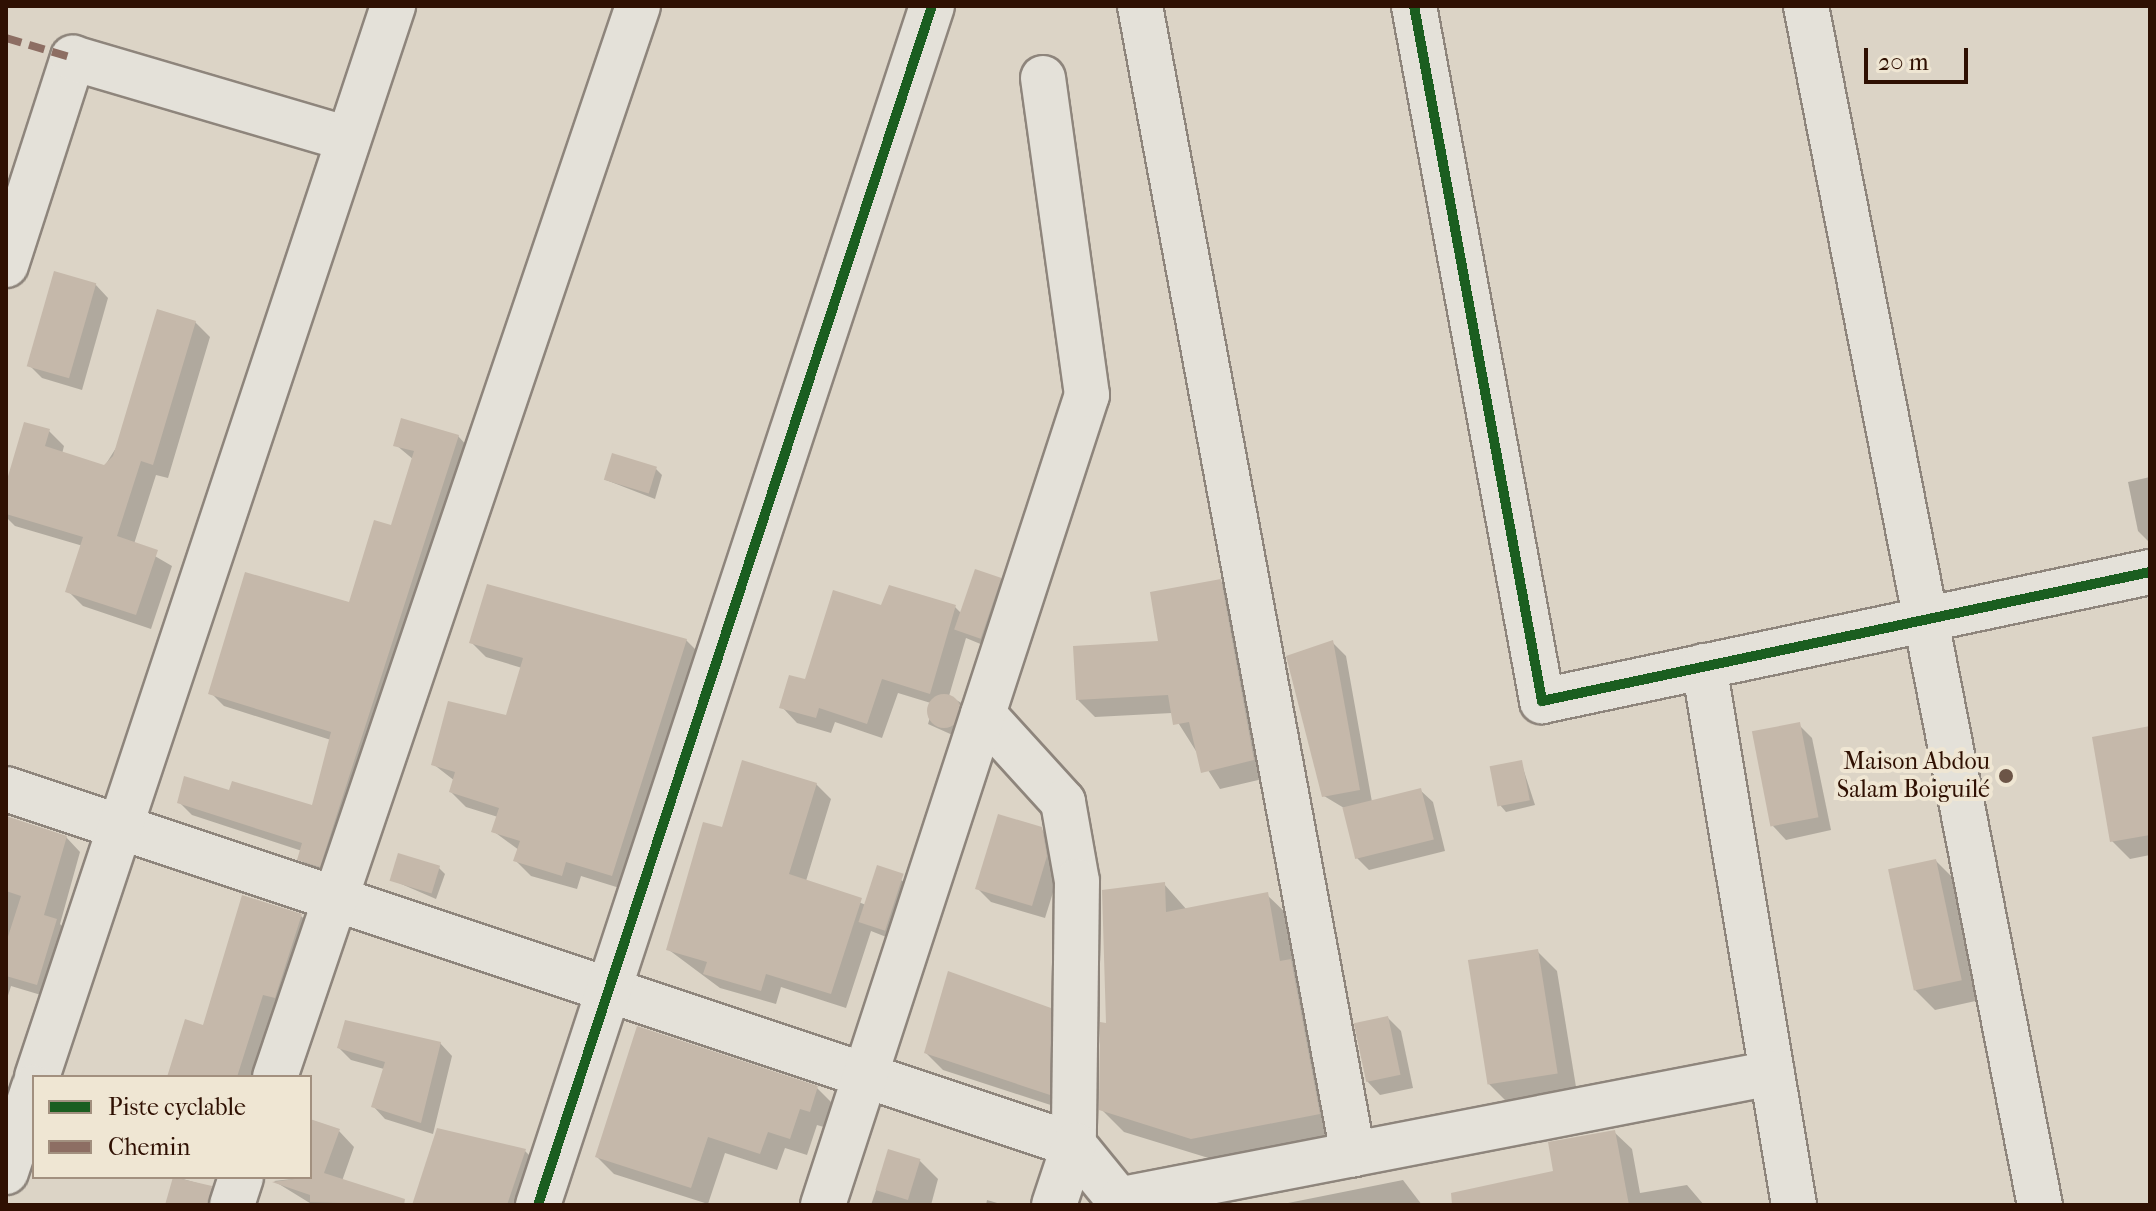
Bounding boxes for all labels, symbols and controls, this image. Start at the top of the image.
scale bar [1868,32,1972,82]
text: 20 m [1878,48,1929,76]
place label: Maison Abdou Salam Boiguilé [1837,748,1990,804]
marker: Maison Abdou Salam Boiguilé [1997,767,2015,785]
legend [32,1075,312,1179]
text: Piste cyclable [108,1093,246,1121]
text: Chemin [108,1133,190,1161]

